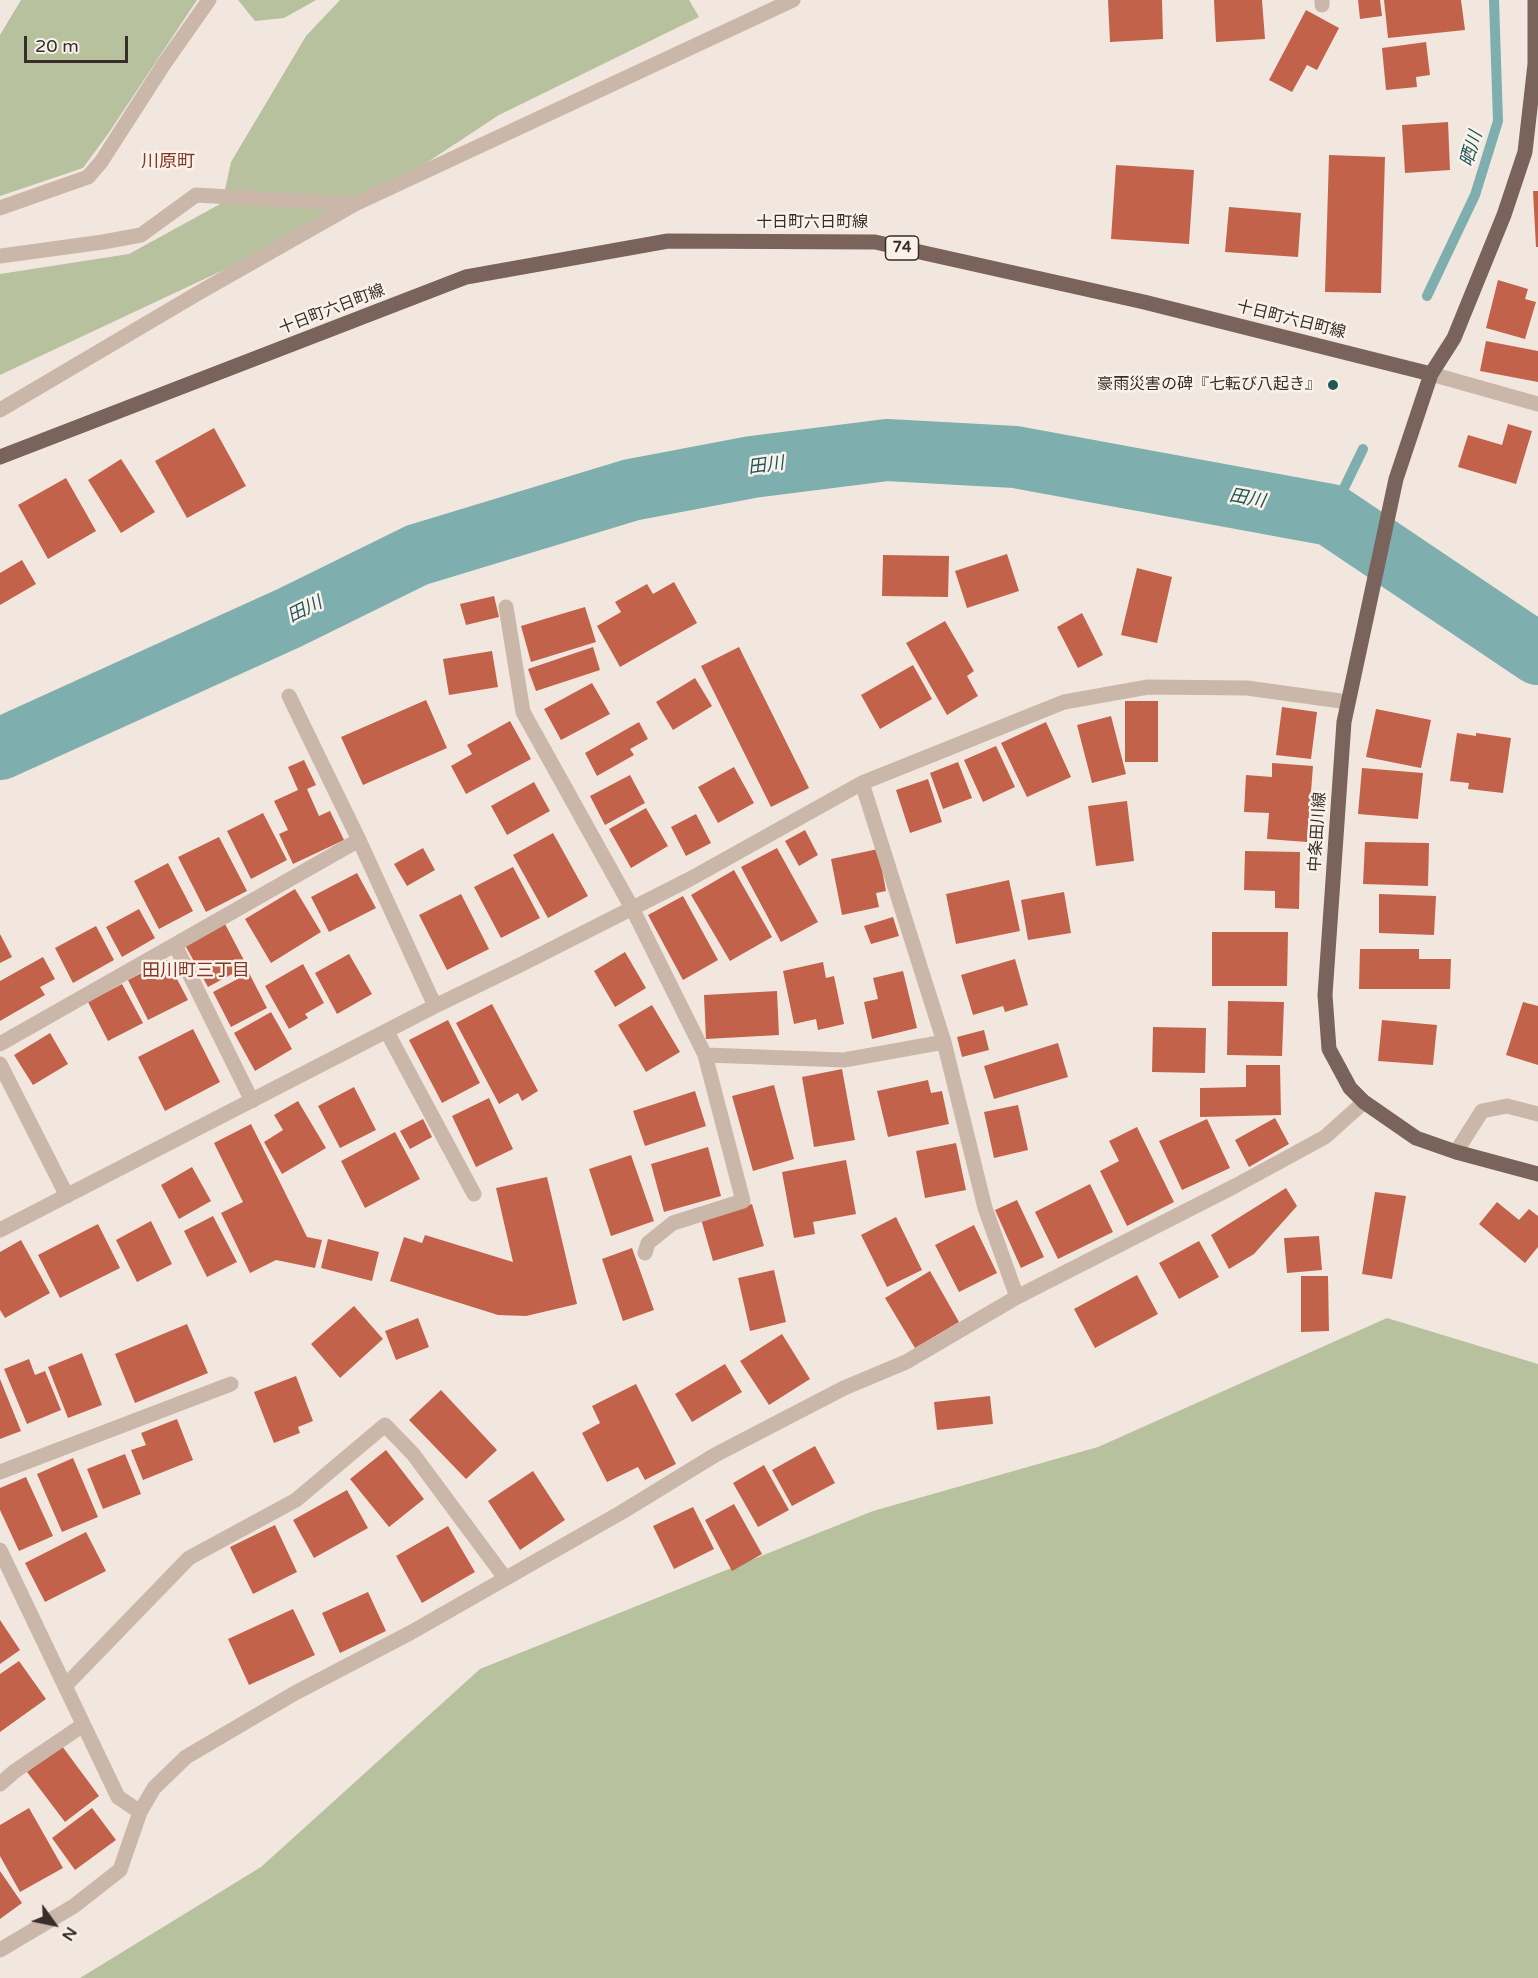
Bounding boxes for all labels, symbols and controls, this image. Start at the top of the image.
scale bar [27,24,130,62]
text: 20 m [35,35,79,57]
water label: 晒川 [1456,129,1488,169]
district label: 川原町 [141,151,195,173]
street label: 十日町六日町線 [756,213,868,233]
road number: 74 [886,236,918,260]
street label: 十日町六日町線 [276,281,388,339]
street label: 十日町六日町線 [1234,297,1348,343]
place label: 豪雨災害の碑『七転び八起き』 [1097,375,1321,395]
marker: 豪雨災害の碑『七転び八起き』 [1326,378,1340,392]
water label: 田川 [747,453,785,479]
water label: 田川 [1227,485,1267,513]
water label: 田川 [284,592,326,628]
street label: 中条田川線 [1306,791,1330,873]
district label: 田川町三丁目 [142,960,250,982]
north arrow [24,1894,84,1954]
text: N [57,1923,81,1945]

